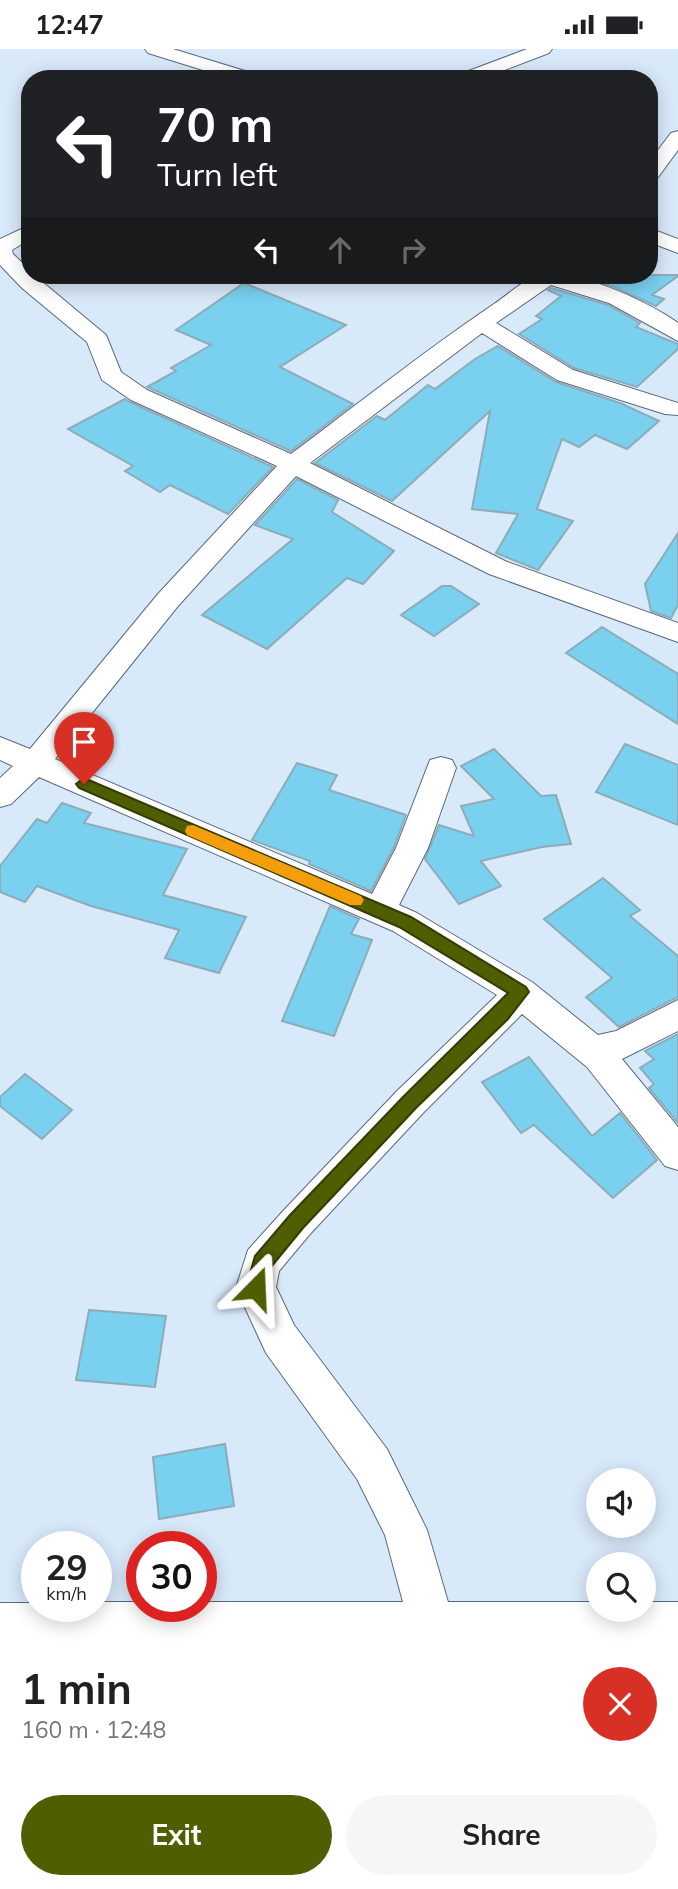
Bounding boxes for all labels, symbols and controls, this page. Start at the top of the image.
text: 12:47 [35,8,104,41]
text: 70 m [157,93,273,154]
icon: left [42,98,133,189]
text: Turn left [157,154,277,194]
icon: left [248,231,286,269]
icon: ahead [321,231,359,269]
icon: right [394,231,432,269]
pin [54,712,114,784]
icon: arrive [65,723,103,761]
position arrow [219,1251,293,1325]
map controls [586,1468,656,1622]
button: sound [586,1468,656,1538]
speed limit sign: 30 [126,1531,217,1622]
text: 29 [45,1545,88,1589]
button: search [586,1552,656,1622]
text: km/h [46,1582,87,1605]
text: 1 min [21,1662,132,1715]
button: close [583,1667,657,1741]
text: 160 m · 12:48 [21,1715,166,1744]
button: Exit [21,1795,332,1875]
button: Share [346,1795,657,1875]

